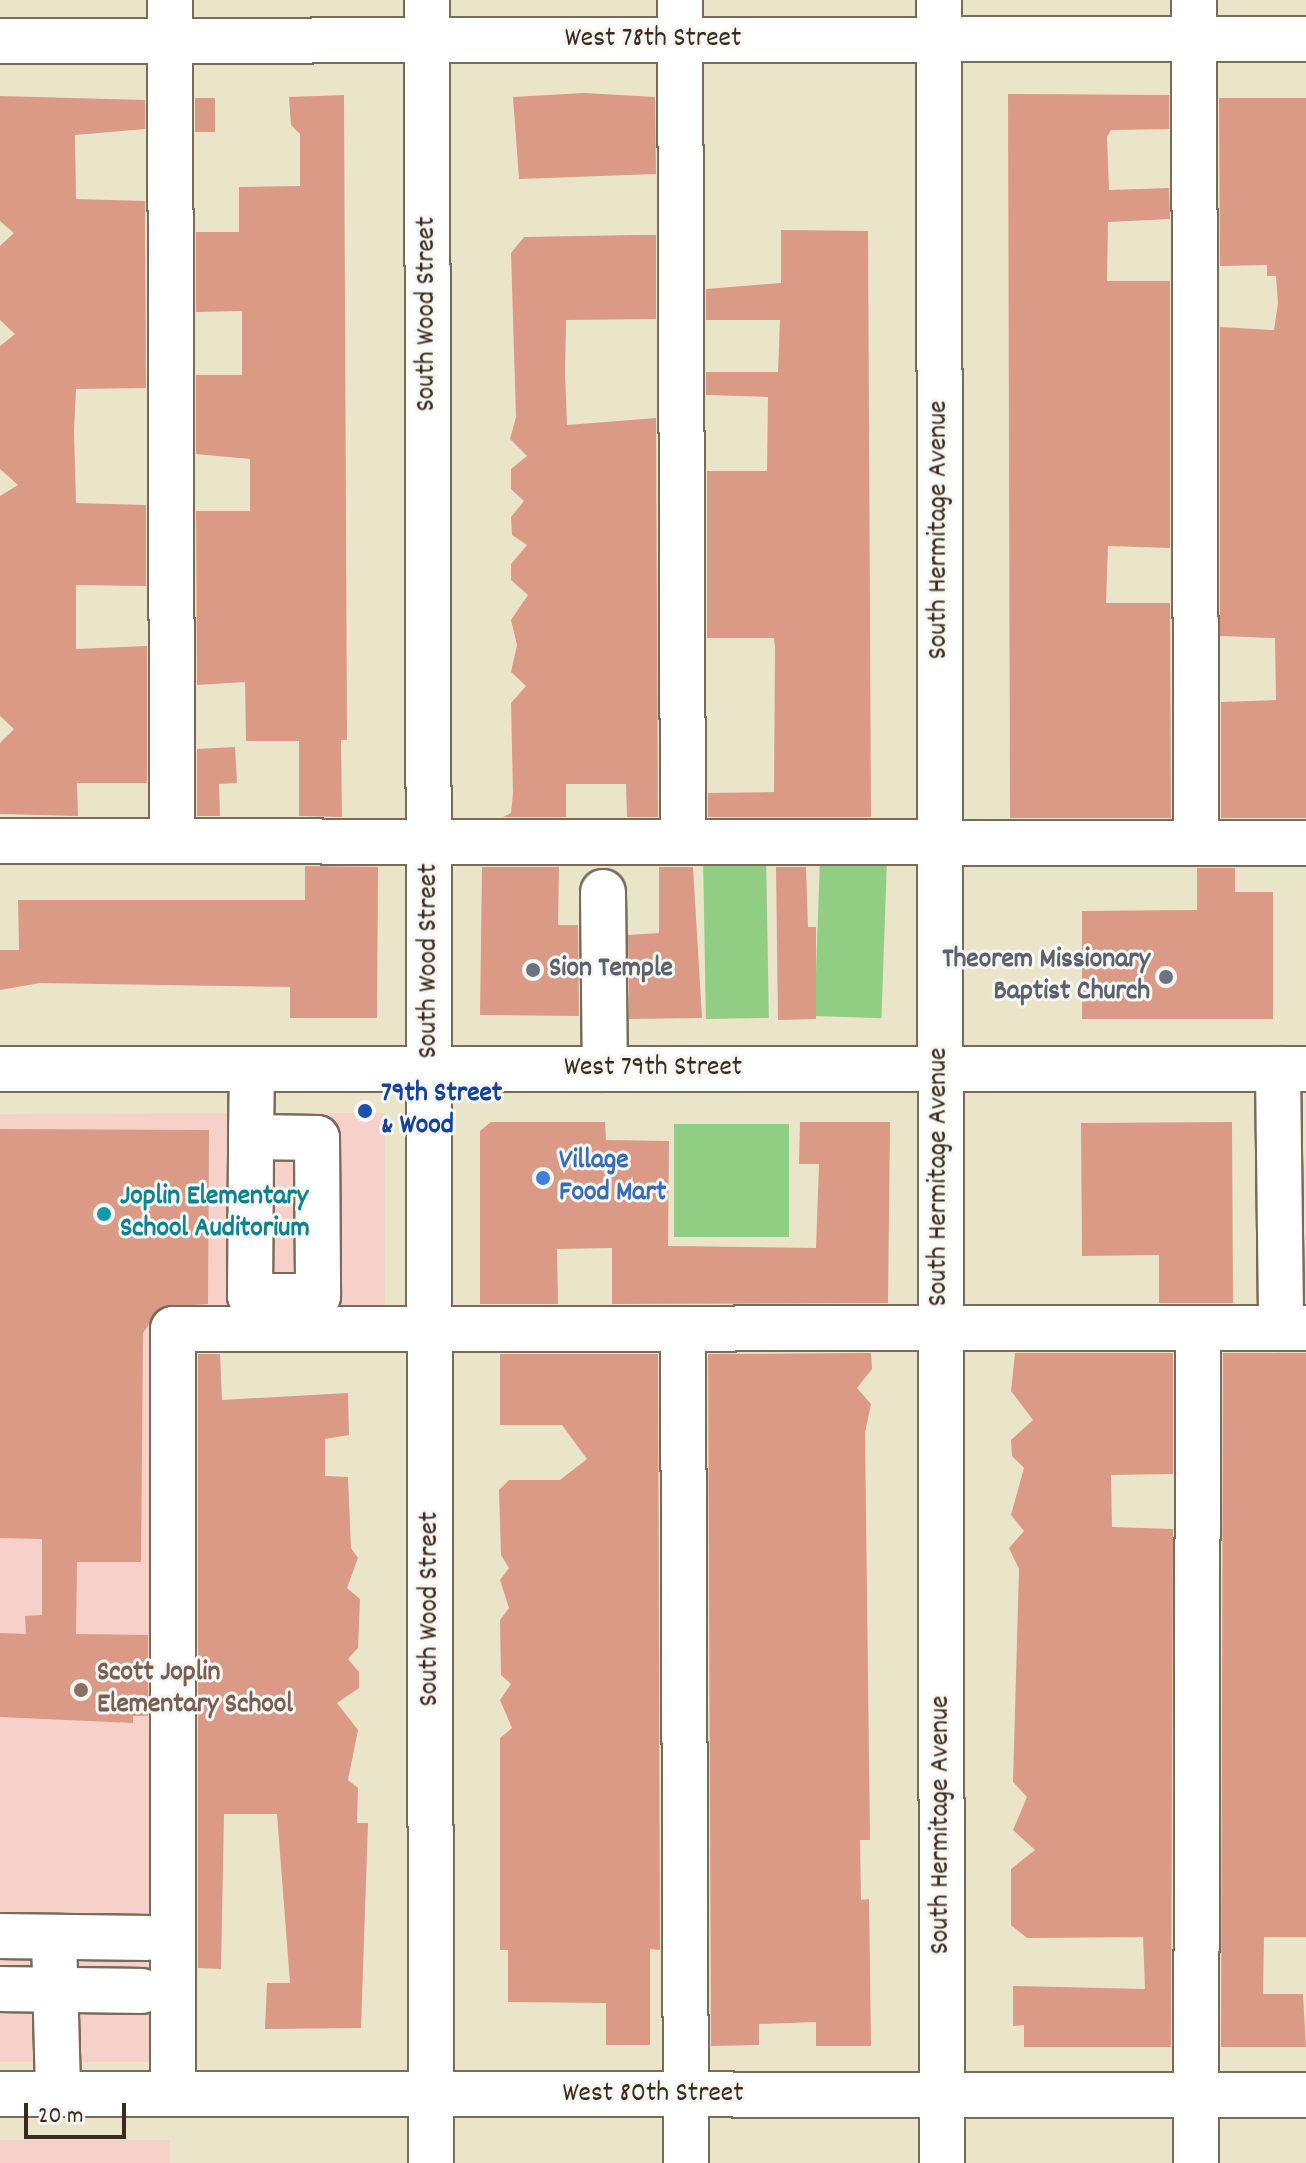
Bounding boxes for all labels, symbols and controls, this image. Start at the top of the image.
street label: West 78th Street [565,23,741,57]
street label: South Wood Street [411,216,445,412]
street label: South Hermitage Avenue [923,401,957,659]
street label: South Wood Street [413,863,447,1059]
place label: Theorem Missionary Baptist Church [942,944,1150,1010]
place label: Sion Temple [549,953,673,987]
marker: Sion Temple [524,961,542,979]
marker: Theorem Missionary Baptist Church [1157,968,1175,986]
street label: South Hermitage Avenue [923,1048,957,1306]
street label: West 79th Street [564,1052,742,1086]
place label: 79th Street & Wood [381,1078,502,1144]
marker: 79th Street & Wood [356,1102,374,1120]
place label: Village Food Mart [559,1145,666,1211]
marker: Village Food Mart [534,1169,552,1187]
place label: Joplin Elementary School Auditorium [120,1181,310,1247]
marker: Joplin Elementary School Auditorium [95,1205,113,1223]
street label: South Wood Street [414,1511,448,1707]
place label: Scott Joplin Elementary School [97,1657,293,1723]
marker: Scott Joplin Elementary School [72,1681,90,1699]
street label: South Hermitage Avenue [925,1696,959,1954]
street label: West 80th Street [562,2078,744,2112]
scale bar [28,2087,130,2137]
text: 20 m [38,2100,84,2134]

